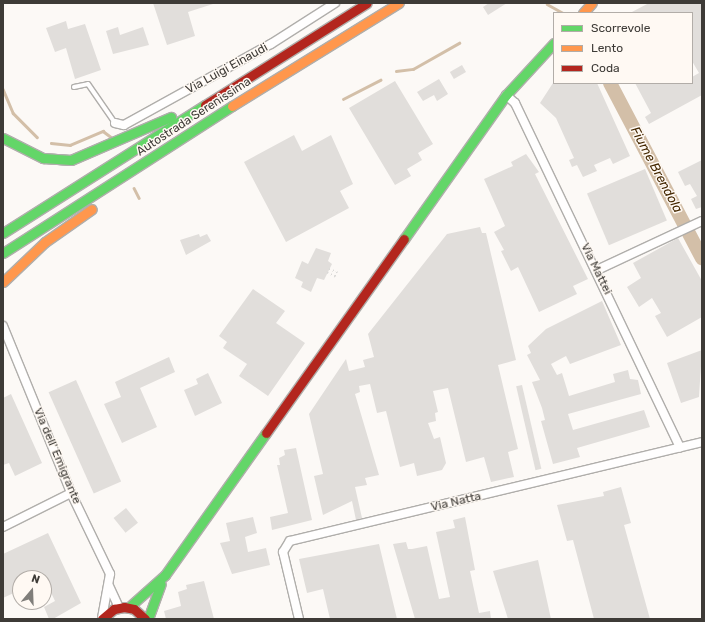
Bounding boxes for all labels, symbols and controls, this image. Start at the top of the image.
legend [553,12,693,84]
text: Scorrevole [591,21,650,35]
street label: Via Luigi Einaudi [184,41,270,97]
text: Lento [591,41,623,55]
text: Coda [591,61,620,75]
street label: Autostrada Serenissima [134,75,254,159]
water label: Fiume Brendola [627,124,685,216]
street label: Via Mattei [577,241,615,297]
street label: Via dell' Emigrante [30,406,84,506]
street label: Via Natta [429,489,483,515]
north arrow [12,570,52,610]
text: N [30,572,42,587]

